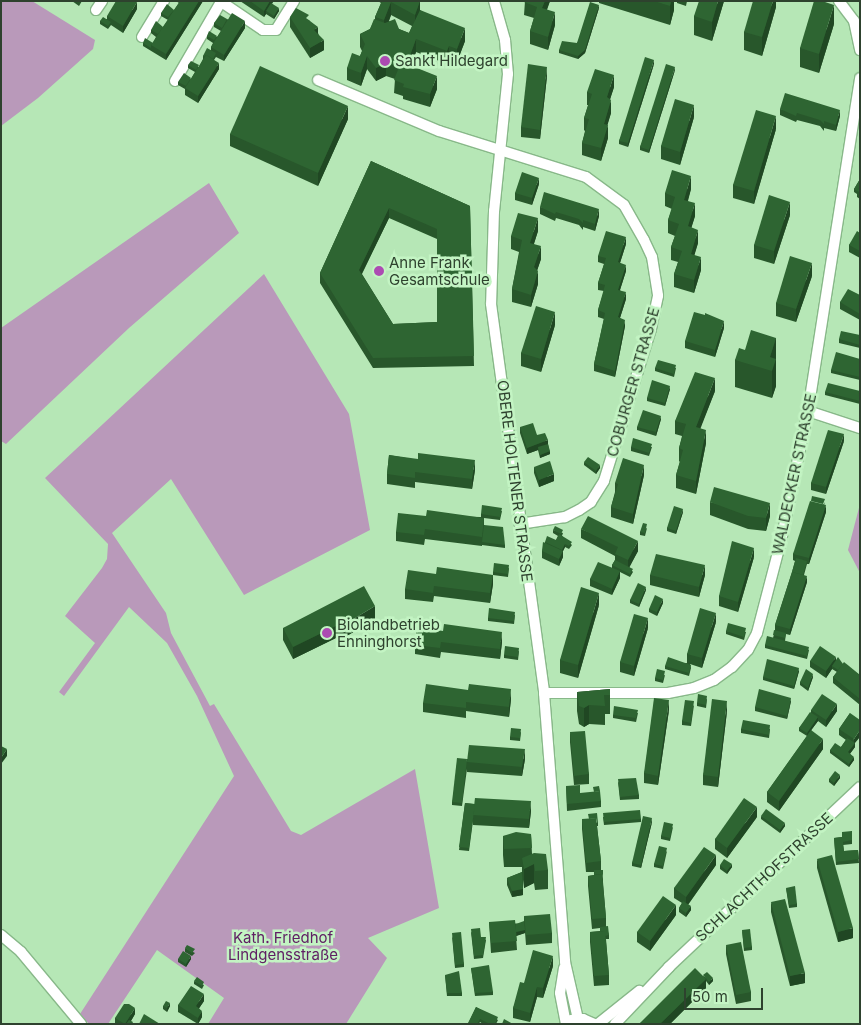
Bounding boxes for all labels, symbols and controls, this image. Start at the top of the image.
place label: Sankt Hildegard [395,52,508,70]
marker: Sankt Hildegard [379,55,391,67]
place label: Anne Frank Gesamtschule [389,253,490,288]
marker: Anne Frank Gesamtschule [373,265,385,277]
street label: COBURGER STRASSE [603,305,663,459]
street label: OBERE HOLTENER STRASSE [494,379,536,583]
street label: WALDECKER STRASSE [768,392,820,556]
place label: Biolandbetrieb Enninghorst [337,615,440,650]
marker: Biolandbetrieb Enninghorst [321,627,333,639]
street label: SCHLACHTHOFSTRASSE [692,809,836,945]
park label: Kath. Friedhof Lindgensstraße [228,928,338,963]
scale bar [686,978,765,1010]
text: 50 m [692,987,728,1006]

